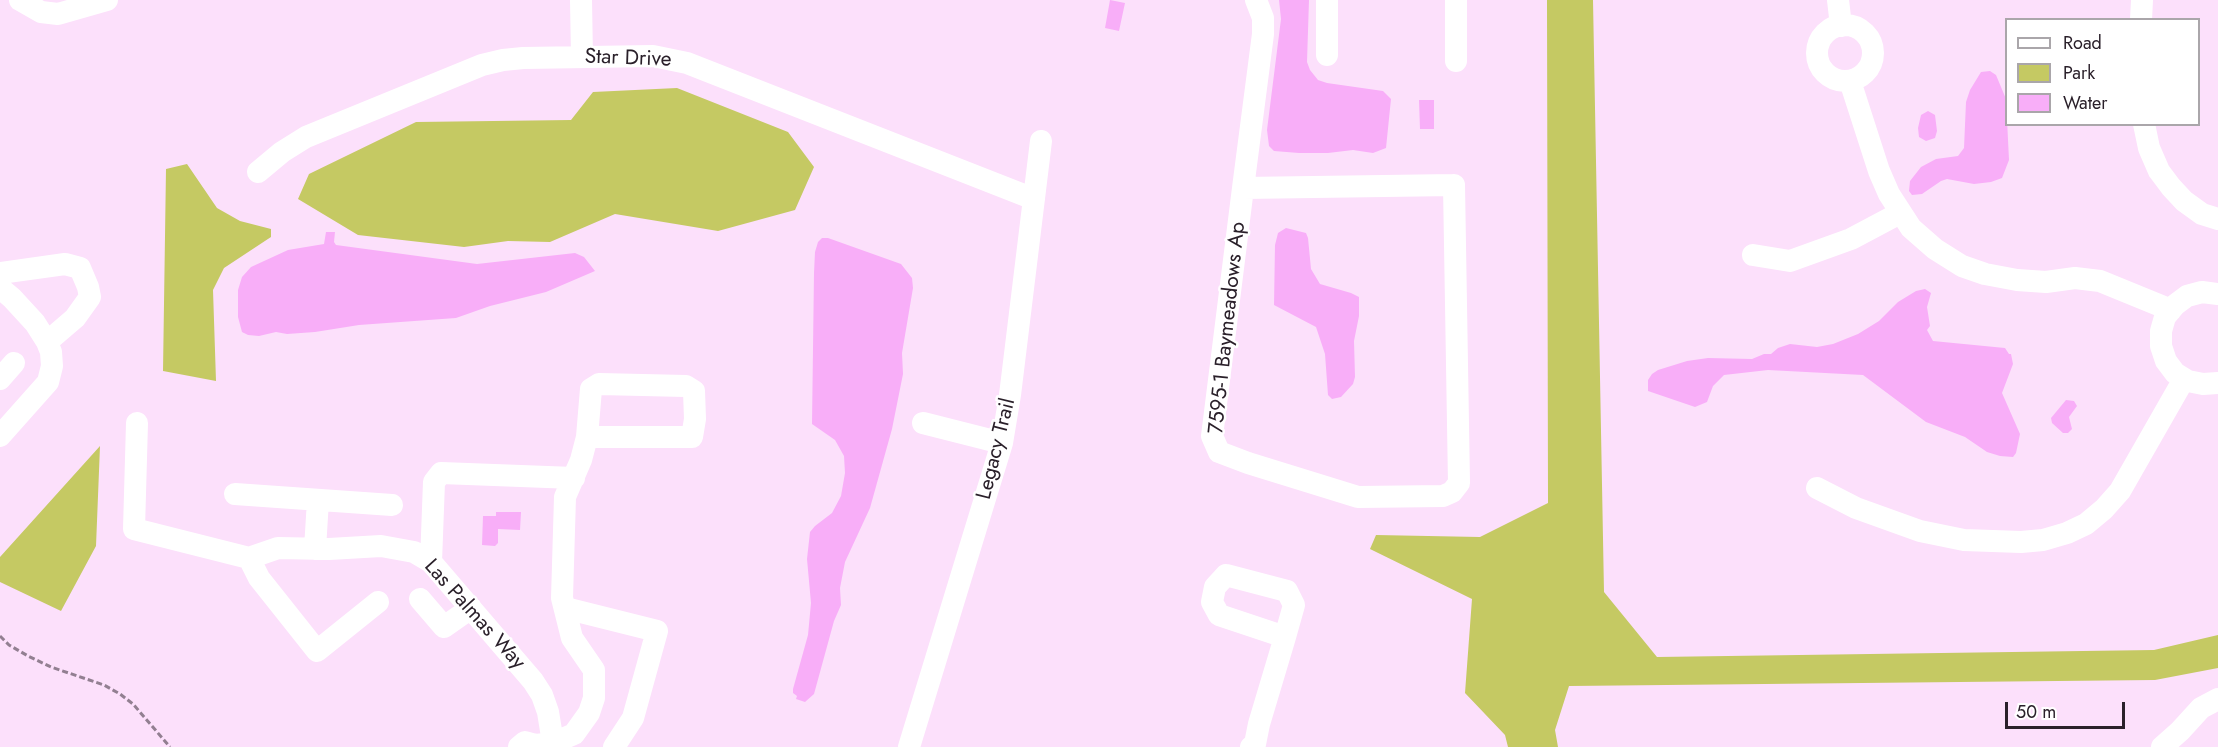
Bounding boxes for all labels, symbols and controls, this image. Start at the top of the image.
legend [2005,18,2200,126]
text: Road [2063,30,2102,56]
street label: Star Drive [584,45,672,73]
text: Park [2063,60,2095,86]
text: Water [2063,90,2107,116]
street label: 7595-1 Baymeadows Ap [1204,221,1252,435]
street label: Legacy Trail [972,396,1022,502]
street label: Las Palmas Way [418,555,530,675]
scale bar [2008,690,2128,728]
text: 50 m [2016,699,2056,725]

